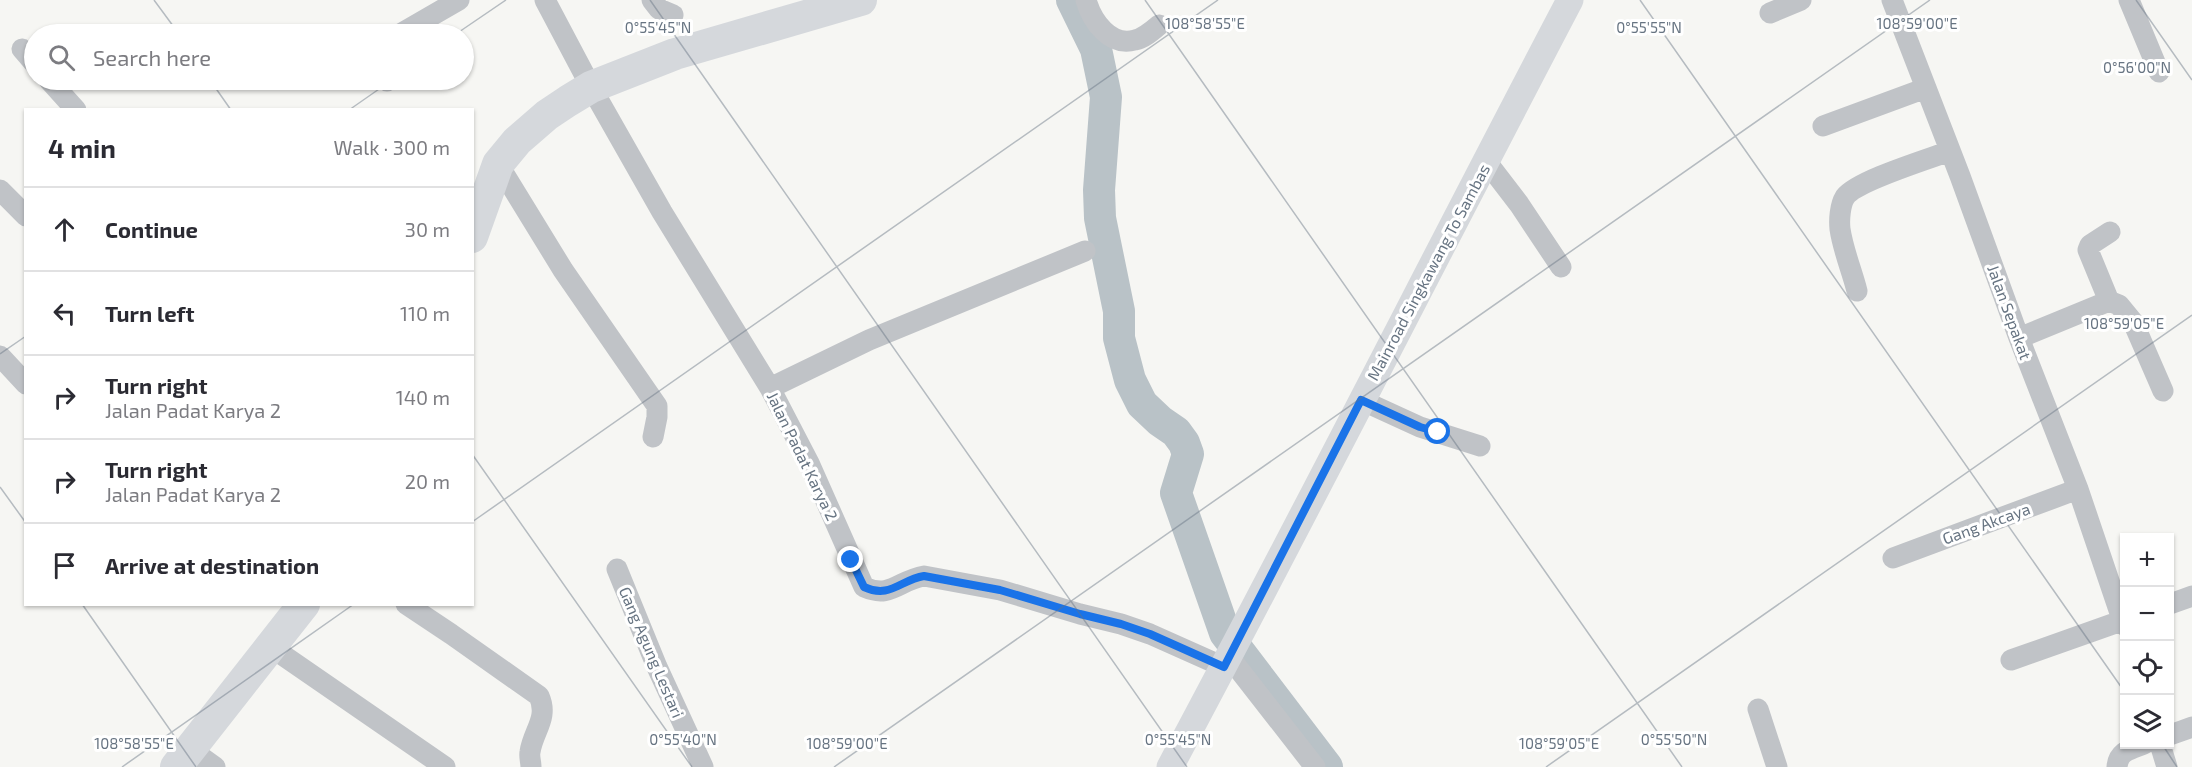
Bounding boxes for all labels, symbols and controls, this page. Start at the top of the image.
text: 108°58'55"E [1165,14,1245,32]
text: 108°59'00"E [1876,14,1958,32]
text: 0°55'45"N [625,18,691,36]
text: 0°55'55"N [1616,18,1682,36]
search box [24,24,474,90]
icon: search [45,41,78,74]
text: Search here [93,44,211,70]
text: 0°56'00"N [2103,58,2171,76]
text: 4 min [48,132,116,163]
text: Walk · 300 m [334,135,450,159]
street label: Mainroad Singkawang To Sambas [1363,161,1493,383]
icon: ahead [48,213,81,246]
text: Continue [105,216,198,242]
text: 30 m [405,217,450,241]
street label: Jalan Sepakat [1984,262,2036,362]
icon: left [48,297,81,330]
text: Turn left [105,300,194,326]
text: 110 m [400,301,450,325]
text: 108°59'05"E [2084,314,2164,332]
text: Turn right [105,372,207,398]
icon: right [48,381,81,414]
text: 140 m [396,385,450,409]
street label: Jalan Padat Karya 2 [764,389,842,523]
text: Jalan Padat Karya 2 [105,398,281,422]
route start [1424,418,1450,444]
text: Turn right [105,456,207,482]
icon: right [48,465,81,498]
text: 20 m [405,469,450,493]
text: Jalan Padat Karya 2 [105,482,281,506]
street label: Gang Akcaya [1940,498,2032,548]
map controls [2120,533,2174,749]
button: + [2120,533,2174,587]
route end [837,546,863,572]
icon: arrive [48,549,81,582]
text: Arrive at destination [105,552,319,578]
street label: Gang Agung Lestari [616,584,688,720]
button: − [2120,587,2174,641]
button: locate [2120,641,2174,695]
button: layers [2120,695,2174,749]
text: 0°55'40"N [649,730,717,748]
text: 0°55'45"N [1145,730,1211,748]
text: 0°55'50"N [1641,730,1707,748]
text: 108°58'55"E [94,734,174,752]
text: 108°59'00"E [806,734,888,752]
text: 108°59'05"E [1519,734,1599,752]

